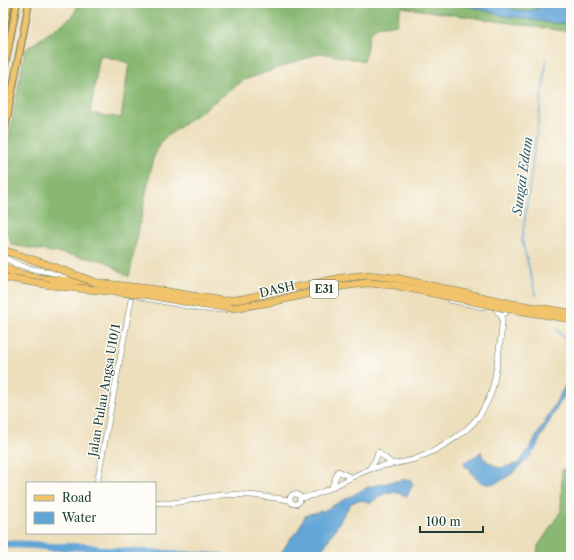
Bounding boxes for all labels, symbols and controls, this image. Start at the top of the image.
water label: Sungai Edam [508,136,535,217]
street label: DASH [258,278,296,300]
road number: E31 [310,280,338,298]
street label: Jalan Pulau Angsa U10/1 [85,322,123,460]
legend [26,482,156,534]
text: Road [62,490,92,505]
scale bar [420,508,483,534]
text: Water [61,510,96,525]
text: 100 m [426,514,461,529]

